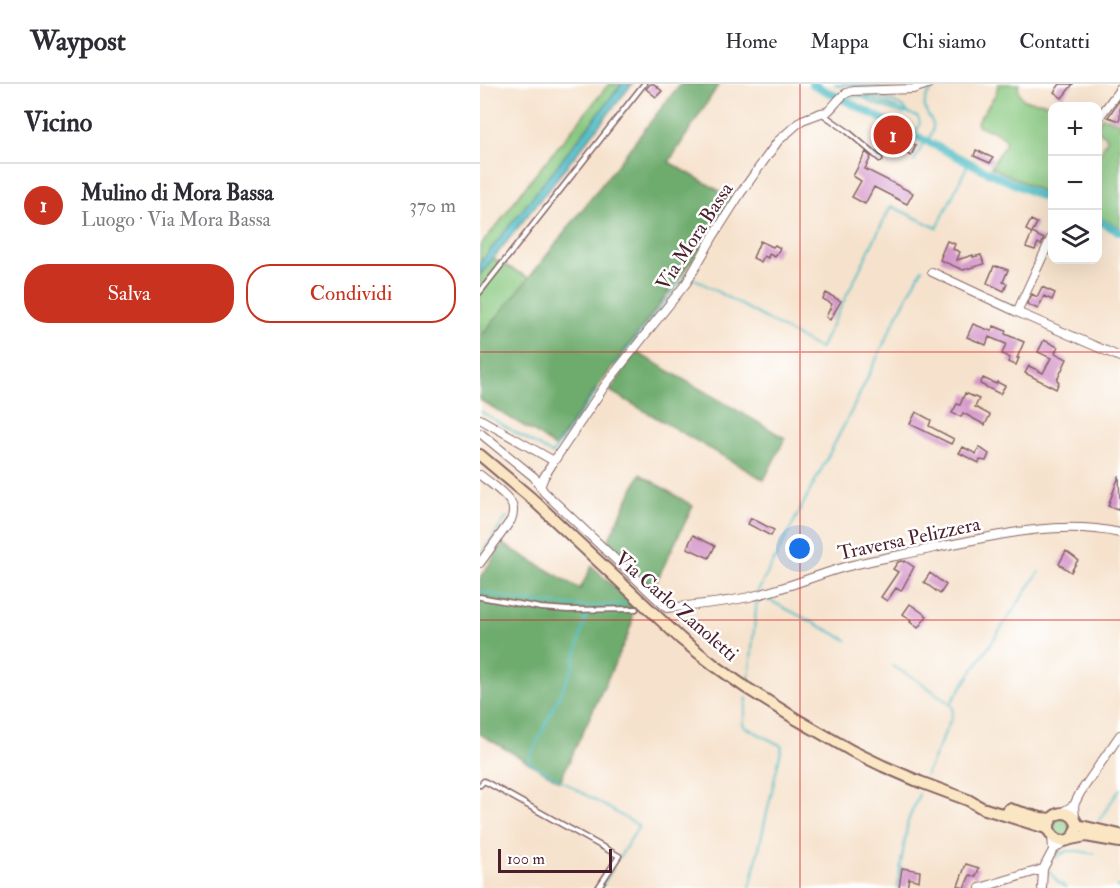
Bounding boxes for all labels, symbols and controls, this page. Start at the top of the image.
text: Waypost [30,24,126,59]
text: Home [725,28,777,55]
text: Mappa [810,28,869,55]
text: Chi siamo [902,28,986,55]
text: Contatti [1019,28,1090,55]
map controls [1048,102,1102,264]
button: + [1048,102,1102,156]
text: Vicino [24,107,92,139]
pin: 1 [874,112,912,158]
button: − [1048,156,1102,210]
street label: Via Mora Bassa [650,177,739,295]
text: Mulino di Mora Bassa [81,179,274,207]
text: 1 [40,193,47,218]
text: 370 m [409,193,456,218]
text: Luogo · Via Mora Bassa [81,207,271,232]
button: layers [1048,210,1102,264]
button: Salva [24,264,234,323]
button: Condividi [246,264,456,323]
street label: Traversa Pelizzera [836,511,983,566]
your location [785,534,814,563]
street label: Via Carlo Zanoletti [610,546,744,667]
scale bar [498,846,612,874]
text: 100 m [507,849,545,869]

